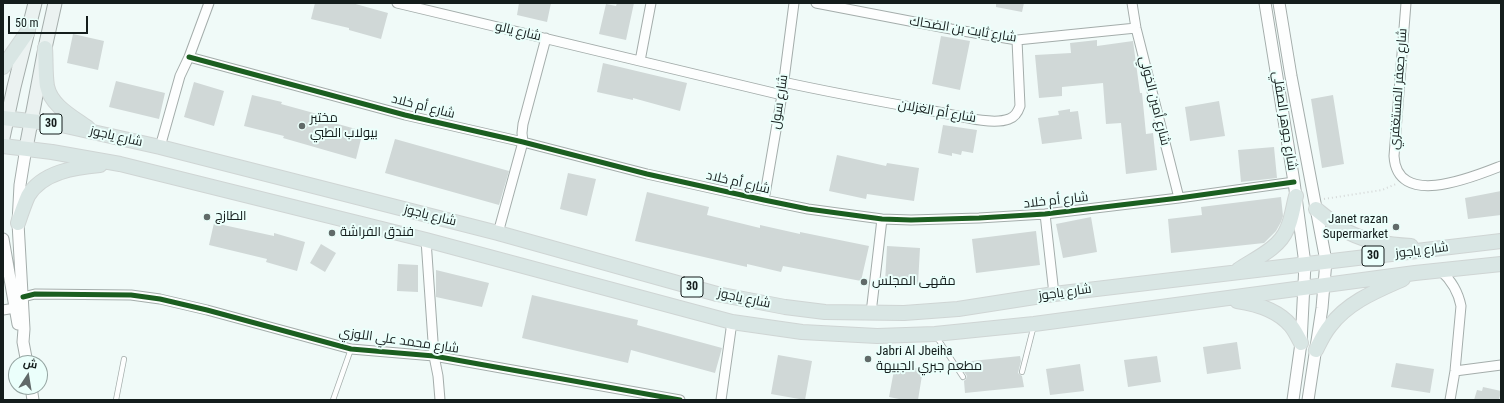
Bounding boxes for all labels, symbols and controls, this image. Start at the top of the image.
scale bar [10,8,90,34]
street label: شارع ثابت بن الضحاك [908,14,1018,46]
text: 50 m [15,16,39,30]
street label: شارع يالو [494,19,542,45]
street label: شارع جعفر المستغفري [1387,28,1411,150]
street label: شارع أمين الخولي [1135,55,1173,147]
street label: شارع جوهر الصقلي [1268,70,1300,172]
street label: شارع سول [768,74,792,130]
street label: شارع أم خلاد [390,92,456,122]
street label: شارع أم الغزلان [897,97,977,127]
place label: مختبر بيولاب الطبي [310,111,378,142]
road number: 30 [40,114,62,134]
marker: مختبر بيولاب الطبي [297,121,307,131]
street label: شارع ياجوز [88,123,144,151]
street label: شارع أم خلاد [705,168,771,198]
street label: شارع أم خلاد [1023,190,1089,212]
street label: شارع ياجوز [402,202,458,230]
place label: الطازج [215,209,247,225]
marker: الطازج [202,212,212,222]
place label: Janet razan Supermarket [1323,212,1388,243]
marker: Janet razan Supermarket [1391,222,1401,232]
place label: فندق الفراشة [340,225,414,241]
marker: فندق الفراشة [327,228,337,238]
street label: شارع ياجوز [1394,240,1450,262]
road number: 30 [1362,246,1384,266]
place label: مقهى المجلس [872,274,956,290]
road number: 30 [681,277,703,297]
marker: مقهى المجلس [859,277,869,287]
street label: شارع ياجوز [1037,282,1093,304]
street label: شارع ياجوز [716,286,772,312]
street label: شارع محمد علي اللوزي [338,325,460,357]
place label: Jabri Al Jbeiha مطعم جبري الجبيهة [876,344,982,375]
marker: Jabri Al Jbeiha مطعم جبري الجبيهة [863,354,873,364]
north arrow [8,355,48,395]
text: ش [22,356,39,372]

